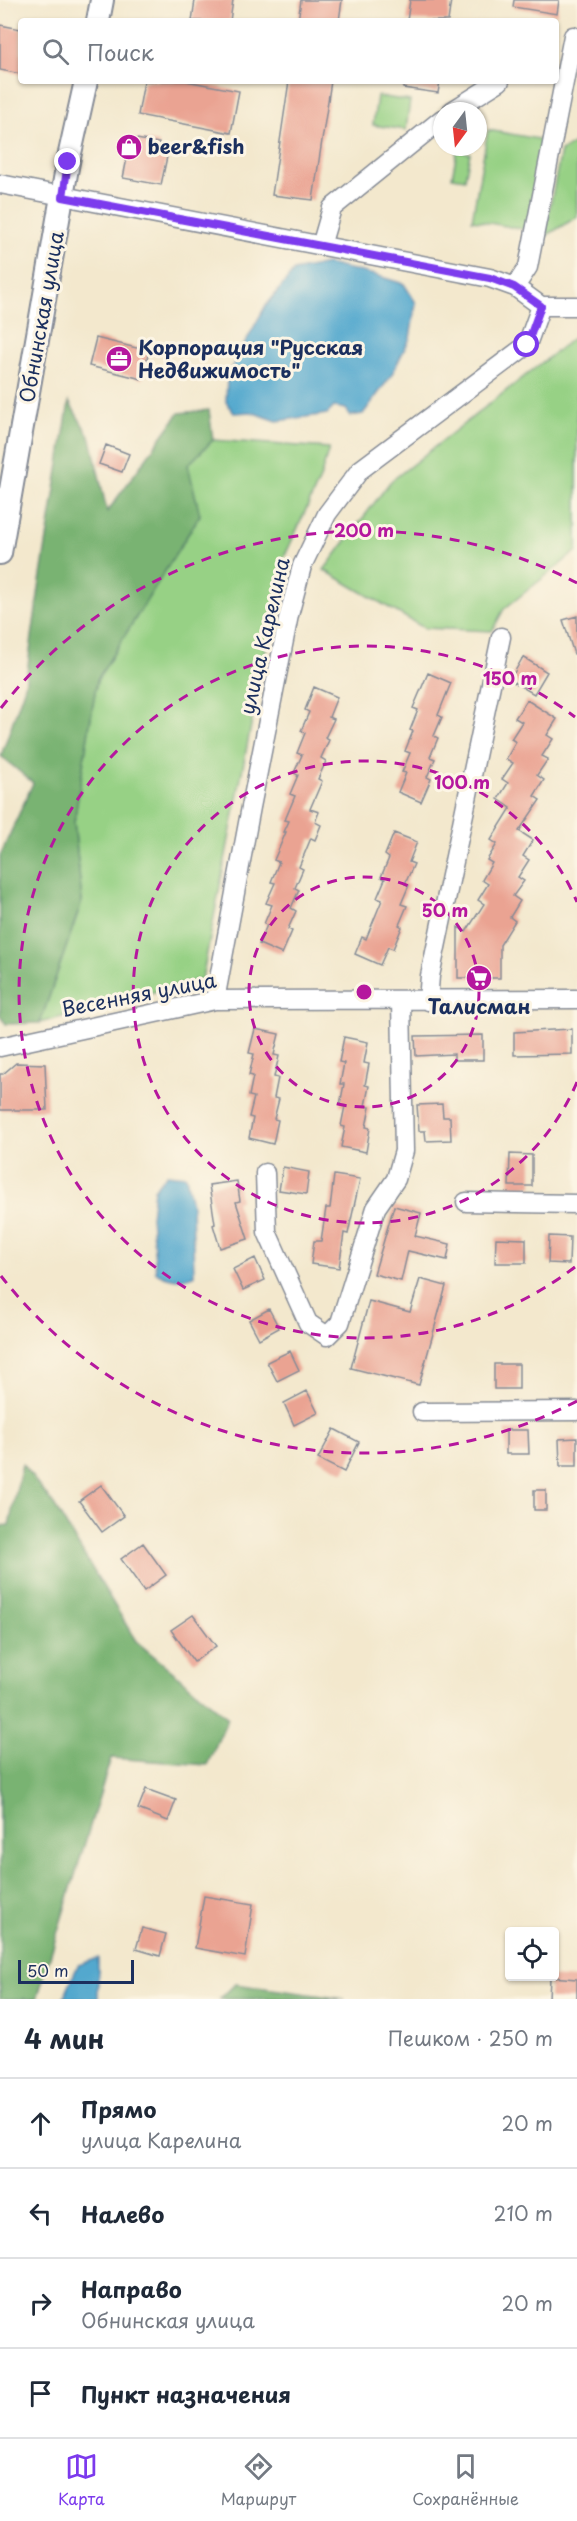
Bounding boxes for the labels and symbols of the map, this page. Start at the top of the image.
north arrow [433,102,487,156]
place label: beer&fish [148,131,245,161]
shop icon: beer&fish [114,132,144,162]
route end [54,148,80,174]
street label: Обнинская улица [11,228,71,405]
route start [513,331,539,357]
place label: Корпорация "Русская Недвижимость" [138,332,363,385]
office icon: Корпорация "Русская Недвижимость" [104,344,134,374]
text: 200 m [334,516,394,543]
street label: улица Карелина [231,554,297,717]
text: 150 m [483,664,537,691]
text: 100 m [434,768,490,795]
text: 50 m [422,896,468,923]
supermarket icon: Талисман [464,963,494,993]
street label: Весенняя улица [59,964,219,1024]
centre of rings [354,982,374,1002]
place label: Талисман [428,991,530,1021]
scale bar [18,1957,134,1984]

